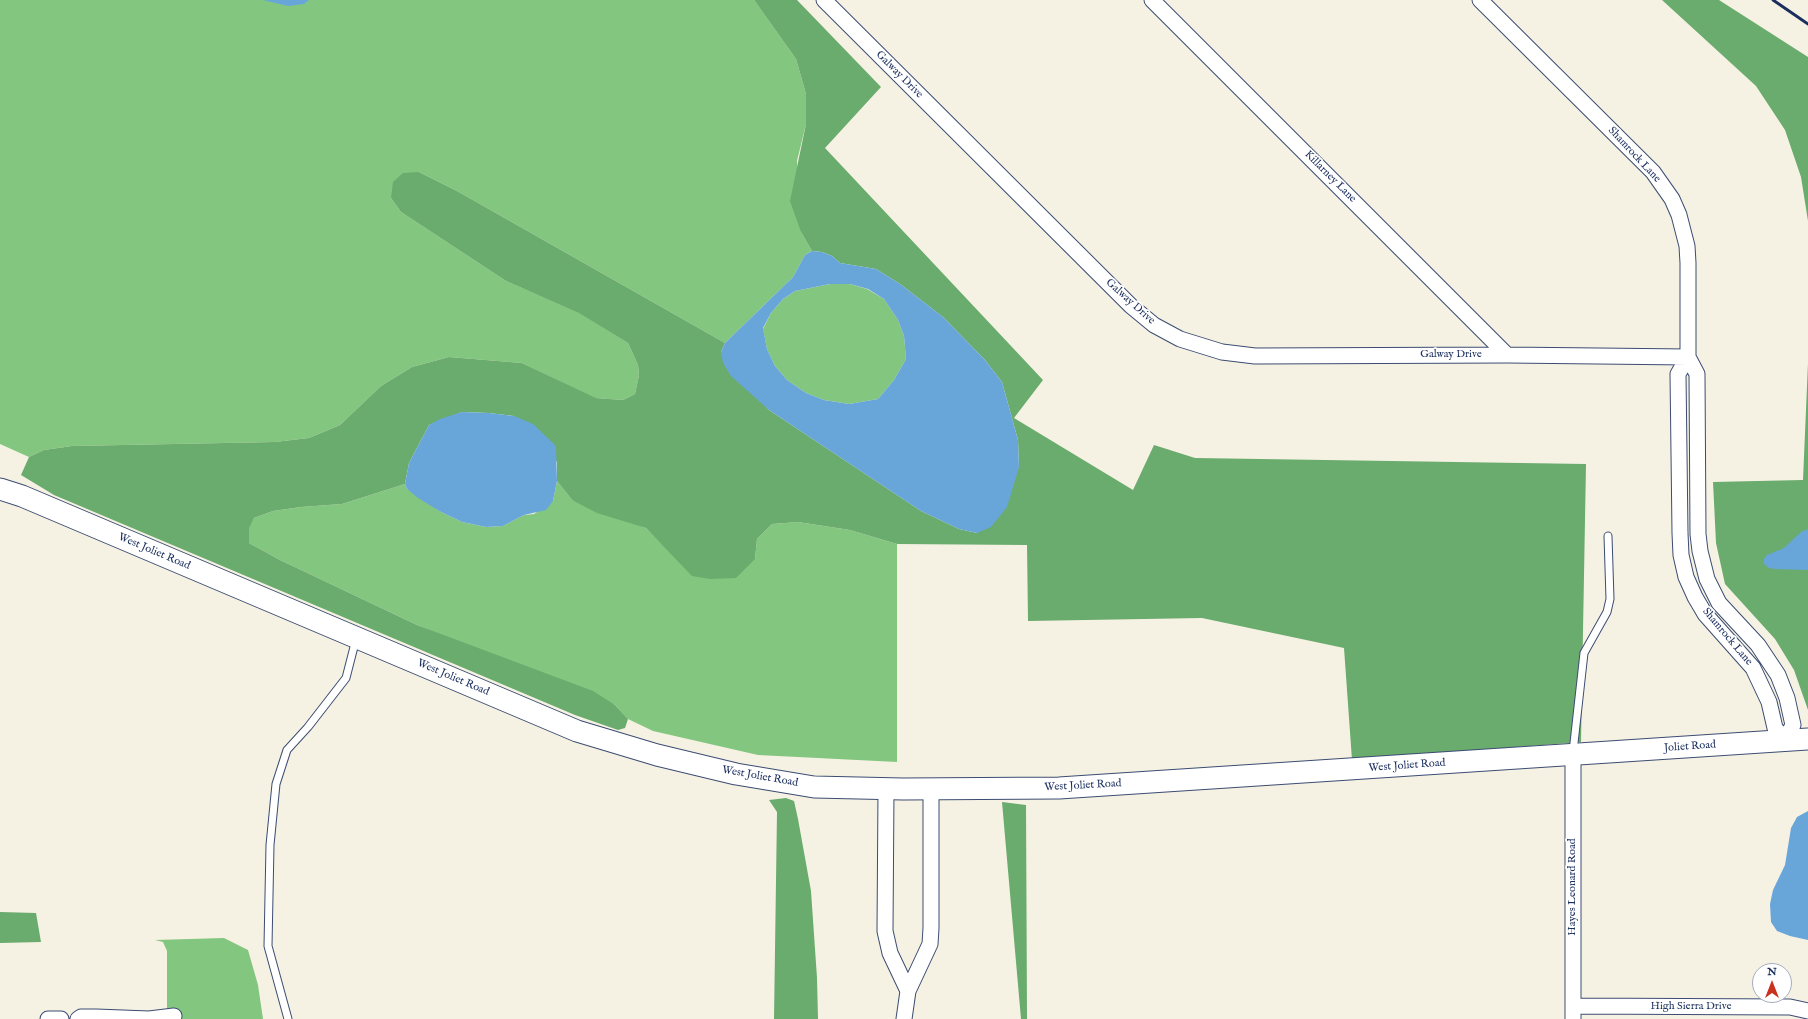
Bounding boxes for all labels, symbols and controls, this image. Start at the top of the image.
street label: Galway Drive [873,49,925,101]
street label: Shamrock Lane [1605,124,1663,186]
street label: Killarney Lane [1301,148,1359,206]
street label: Galway Drive [1103,276,1157,328]
street label: Galway Drive [1420,348,1482,362]
street label: West Joliet Road [116,531,192,573]
street label: Shamrock Lane [1699,605,1755,669]
street label: West Joliet Road [415,657,491,699]
street label: Joliet Road [1664,739,1716,755]
street label: West Joliet Road [1368,757,1446,775]
street label: West Joliet Road [721,764,799,790]
street label: West Joliet Road [1044,777,1122,795]
street label: Hayes Leonard Road [1566,838,1580,936]
north arrow [1752,963,1792,1003]
text: N [1767,965,1777,979]
street label: High Sierra Drive [1650,1000,1732,1014]

